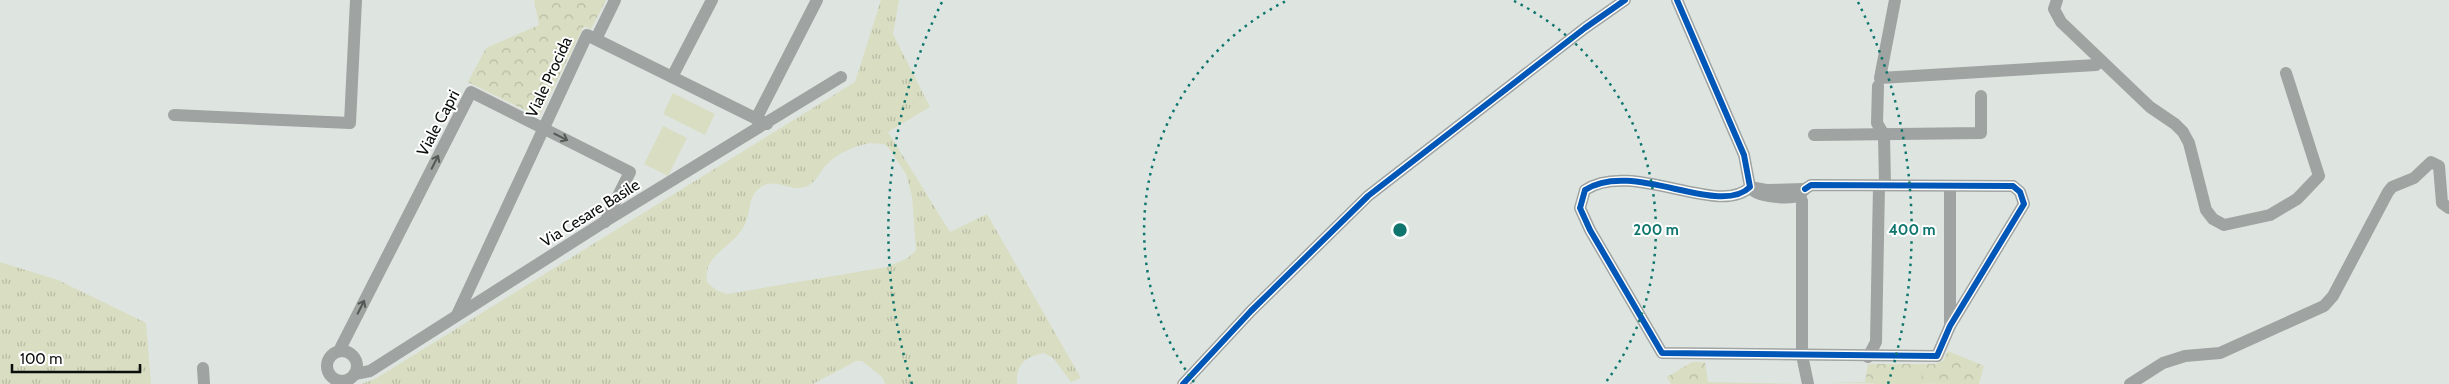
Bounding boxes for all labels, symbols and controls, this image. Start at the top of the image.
street label: Viale Procida [522,33,576,120]
street label: Viale Capri [413,87,463,159]
one-way arrow [554,132,569,142]
one-way arrow [430,155,440,170]
street label: Via Cesare Basile [537,175,643,251]
centre of rings [1391,221,1409,239]
text: 200 m [1633,221,1679,239]
text: 400 m [1889,221,1935,239]
one-way arrow [357,300,366,315]
scale bar [12,342,140,374]
text: 100 m [20,350,62,368]

